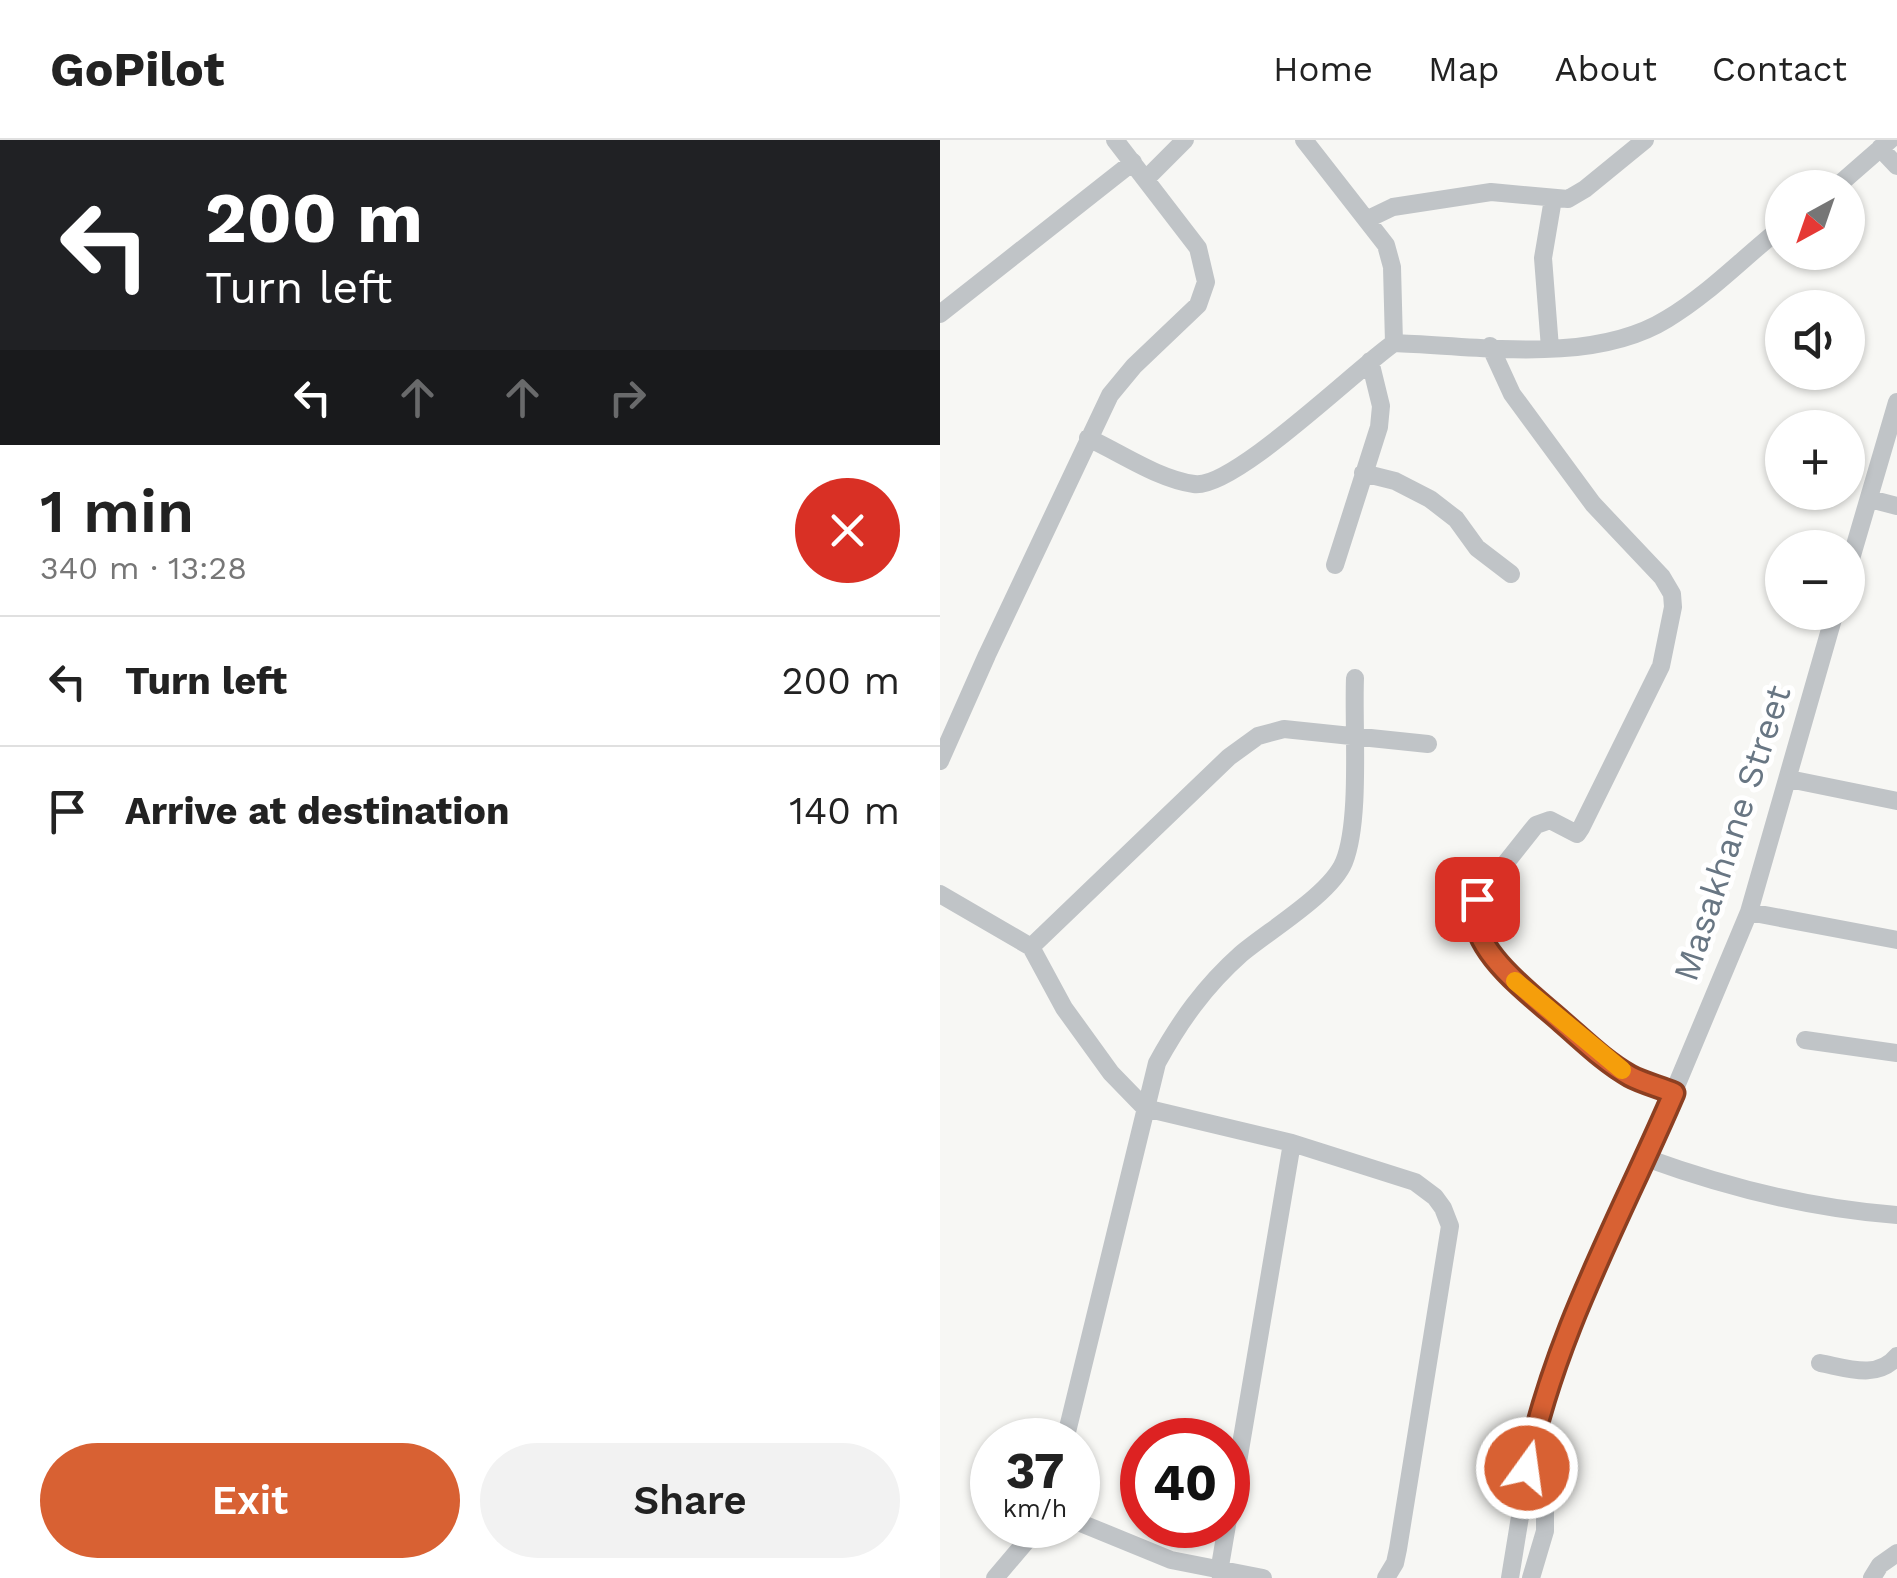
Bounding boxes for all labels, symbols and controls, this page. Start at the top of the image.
text: GoPilot [50,41,225,98]
text: Home [1273,48,1373,90]
text: Map [1428,48,1500,90]
text: About [1555,48,1657,90]
text: Contact [1712,48,1847,90]
north arrow [1765,170,1865,270]
map controls [1765,170,1865,630]
text: 200 m [205,177,423,259]
icon: left [40,180,170,310]
text: Turn left [205,261,392,314]
button: sound [1765,290,1865,390]
icon: left [285,370,340,425]
icon: ahead [390,370,445,425]
icon: ahead [495,370,550,425]
icon: right [600,370,655,425]
button: + [1765,410,1865,510]
text: 1 min [40,476,194,547]
button: close [795,478,900,583]
button: − [1765,530,1865,630]
text: 340 m · 13:28 [40,549,247,587]
icon: left [40,654,95,709]
text: Turn left [125,659,287,703]
text: 200 m [781,659,900,703]
street label: Masakhane Street [1664,680,1800,986]
icon: arrive [40,784,95,839]
text: Arrive at destination [125,789,510,833]
text: 140 m [789,789,900,833]
pin [1435,857,1520,942]
icon: arrive [1450,872,1505,927]
position arrow [1475,1416,1579,1520]
speed limit sign: 40 [1120,1418,1250,1548]
text: 37 [1006,1441,1064,1500]
button: Exit [40,1443,460,1558]
button: Share [480,1443,900,1558]
text: km/h [1003,1494,1067,1523]

